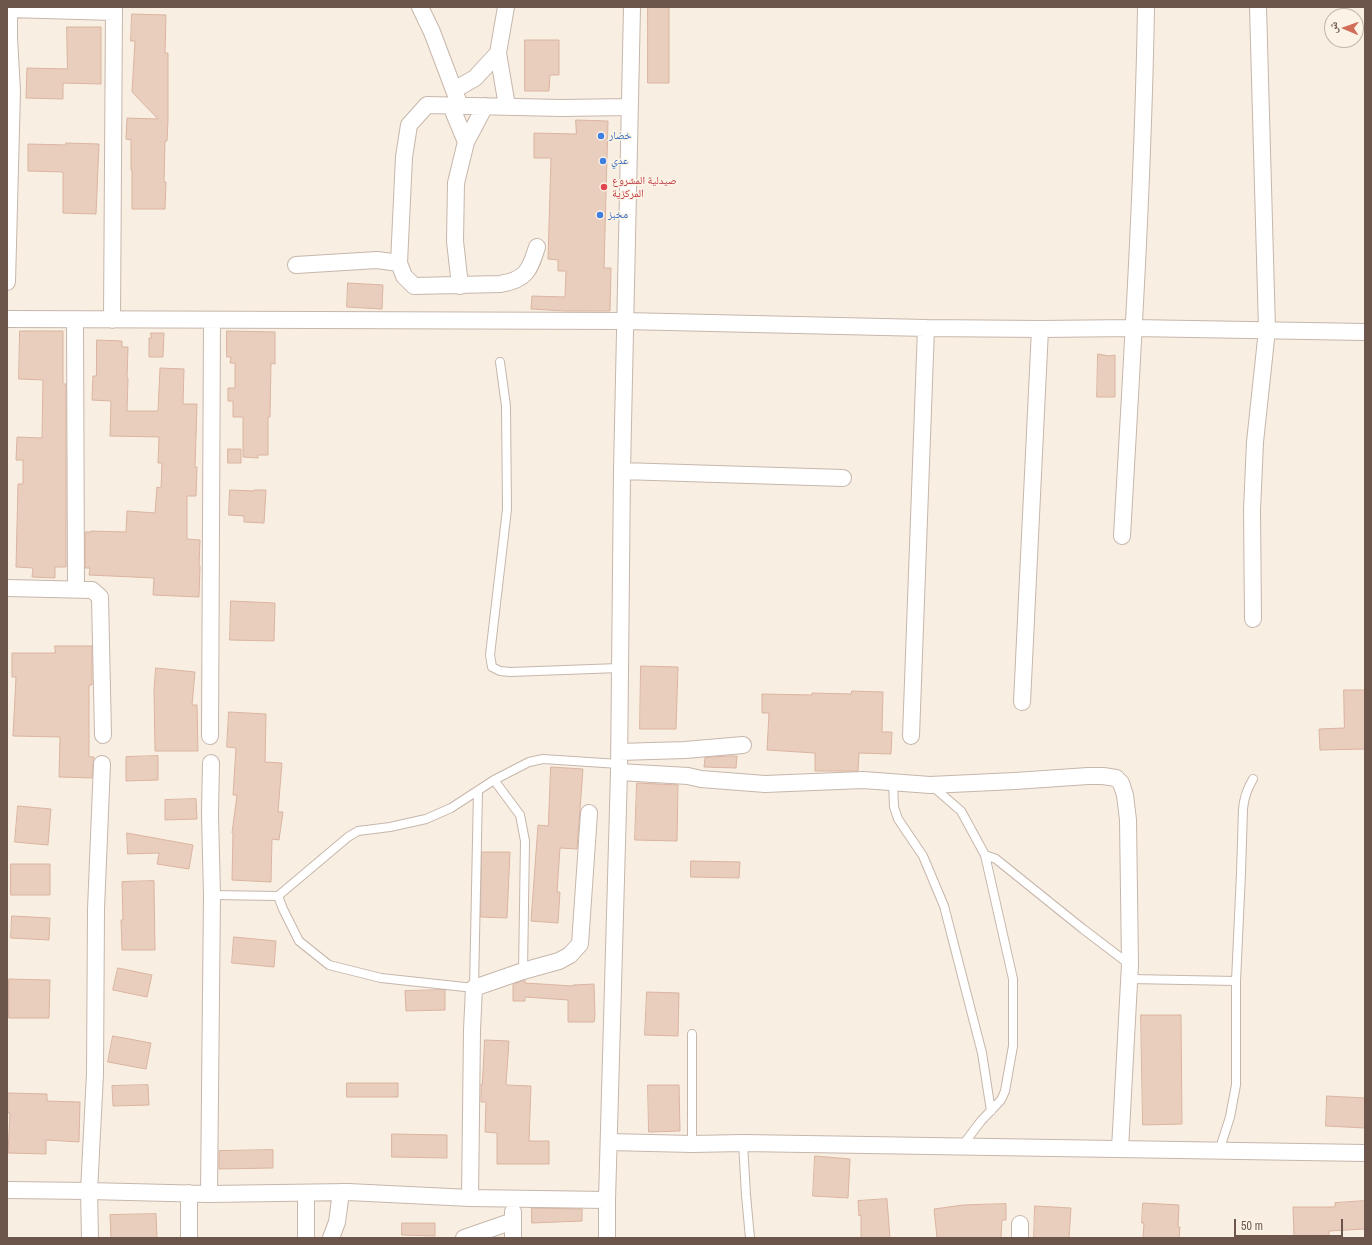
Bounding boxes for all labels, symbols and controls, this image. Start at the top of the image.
north arrow [1324,8,1364,48]
text: ش [1326,22,1340,34]
place label: خضار [609,129,632,143]
marker: خضار [596,131,606,141]
place label: عدي [611,154,629,168]
marker: عدي [598,156,608,166]
place label: صيدلية المشروع المركزية [612,174,677,200]
marker: صيدلية المشروع المركزية [599,182,609,192]
place label: مخبز [608,208,628,222]
marker: مخبز [595,210,605,220]
scale bar [1236,1211,1345,1237]
text: 50 m [1241,1218,1263,1234]

